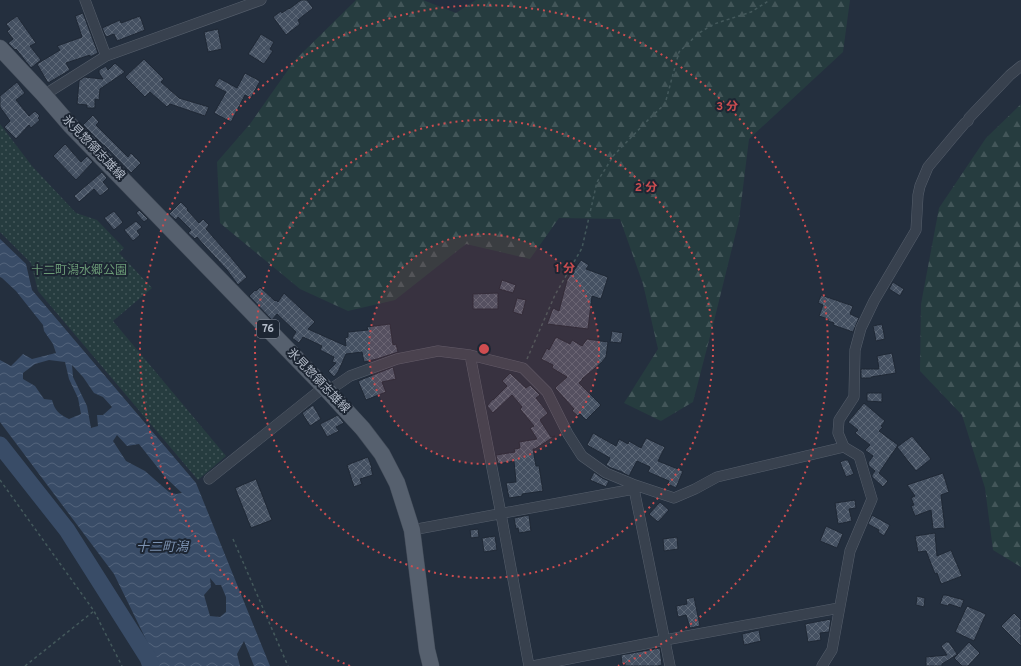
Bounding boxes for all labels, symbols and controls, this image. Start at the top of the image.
text: 3 分 [716,99,738,115]
street label: 氷見惣領志雄線 [58,112,128,184]
text: 2 分 [635,180,657,196]
text: 1 分 [555,261,575,277]
park label: 十二町潟水郷公園 [31,263,127,279]
road number: 76 [257,320,279,338]
centre of rings [477,342,491,356]
street label: 氷見惣領志雄線 [283,345,353,417]
water label: 十二町潟 [136,540,190,556]

